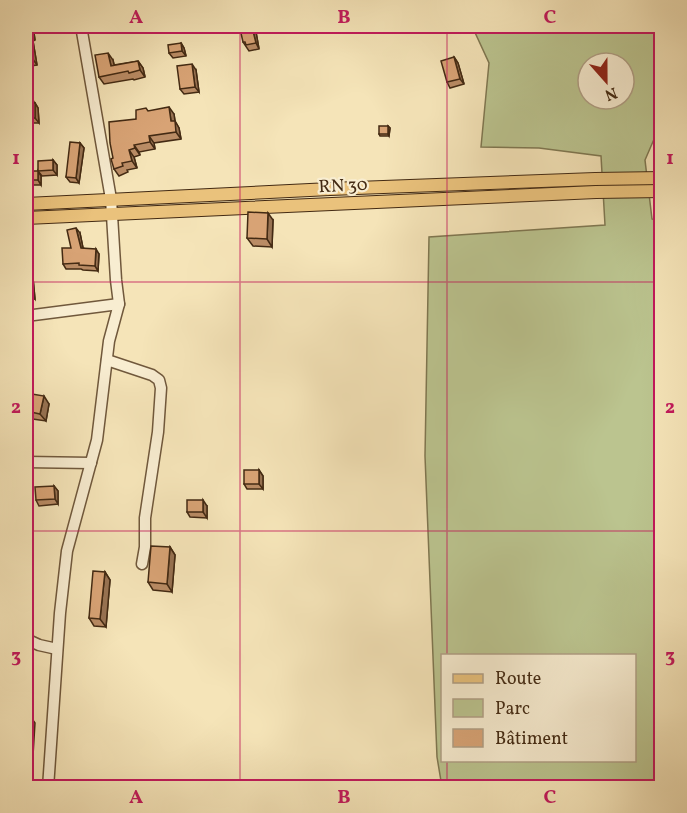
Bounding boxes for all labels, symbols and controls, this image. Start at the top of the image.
text: A [129,4,143,32]
text: B [337,4,351,32]
text: C [544,4,557,32]
north arrow [576,51,636,111]
text: N [601,81,620,106]
text: 1 [12,145,20,173]
text: 1 [666,145,674,173]
street label: RN 30 [318,173,368,200]
text: 2 [11,394,21,422]
text: 2 [665,394,675,422]
text: 3 [11,643,21,671]
text: 3 [665,643,675,671]
legend [441,654,636,762]
text: Route [495,667,541,692]
text: Parc [495,697,530,722]
text: Bâtiment [495,727,568,752]
text: A [129,784,143,812]
text: B [337,784,351,812]
text: C [544,784,557,812]

